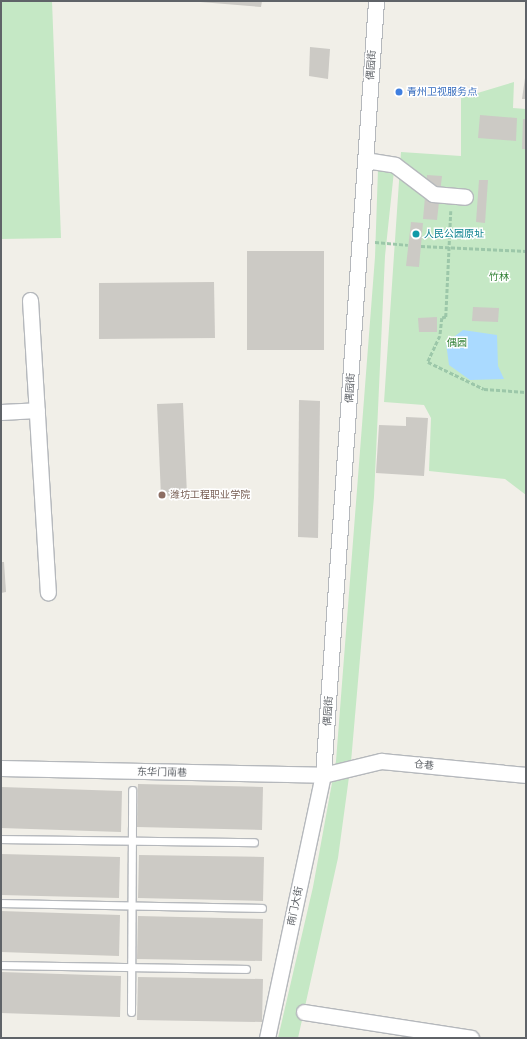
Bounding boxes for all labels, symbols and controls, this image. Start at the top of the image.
street label: 偶园街 [364,50,378,80]
place label: 青州卫视服务点 [407,86,477,98]
marker: 青州卫视服务点 [394,87,404,97]
place label: 人民公园原址 [424,228,484,240]
marker: 人民公园原址 [411,229,421,239]
park label: 竹林 [489,271,509,283]
park label: 偶园 [447,337,467,349]
street label: 偶园街 [343,373,357,403]
place label: 潍坊工程职业学院 [170,489,250,501]
marker: 潍坊工程职业学院 [157,490,167,500]
street label: 偶园街 [321,696,335,726]
street label: 仓巷 [414,758,434,772]
street label: 东华门南巷 [137,766,187,778]
street label: 南门大街 [285,885,305,927]

